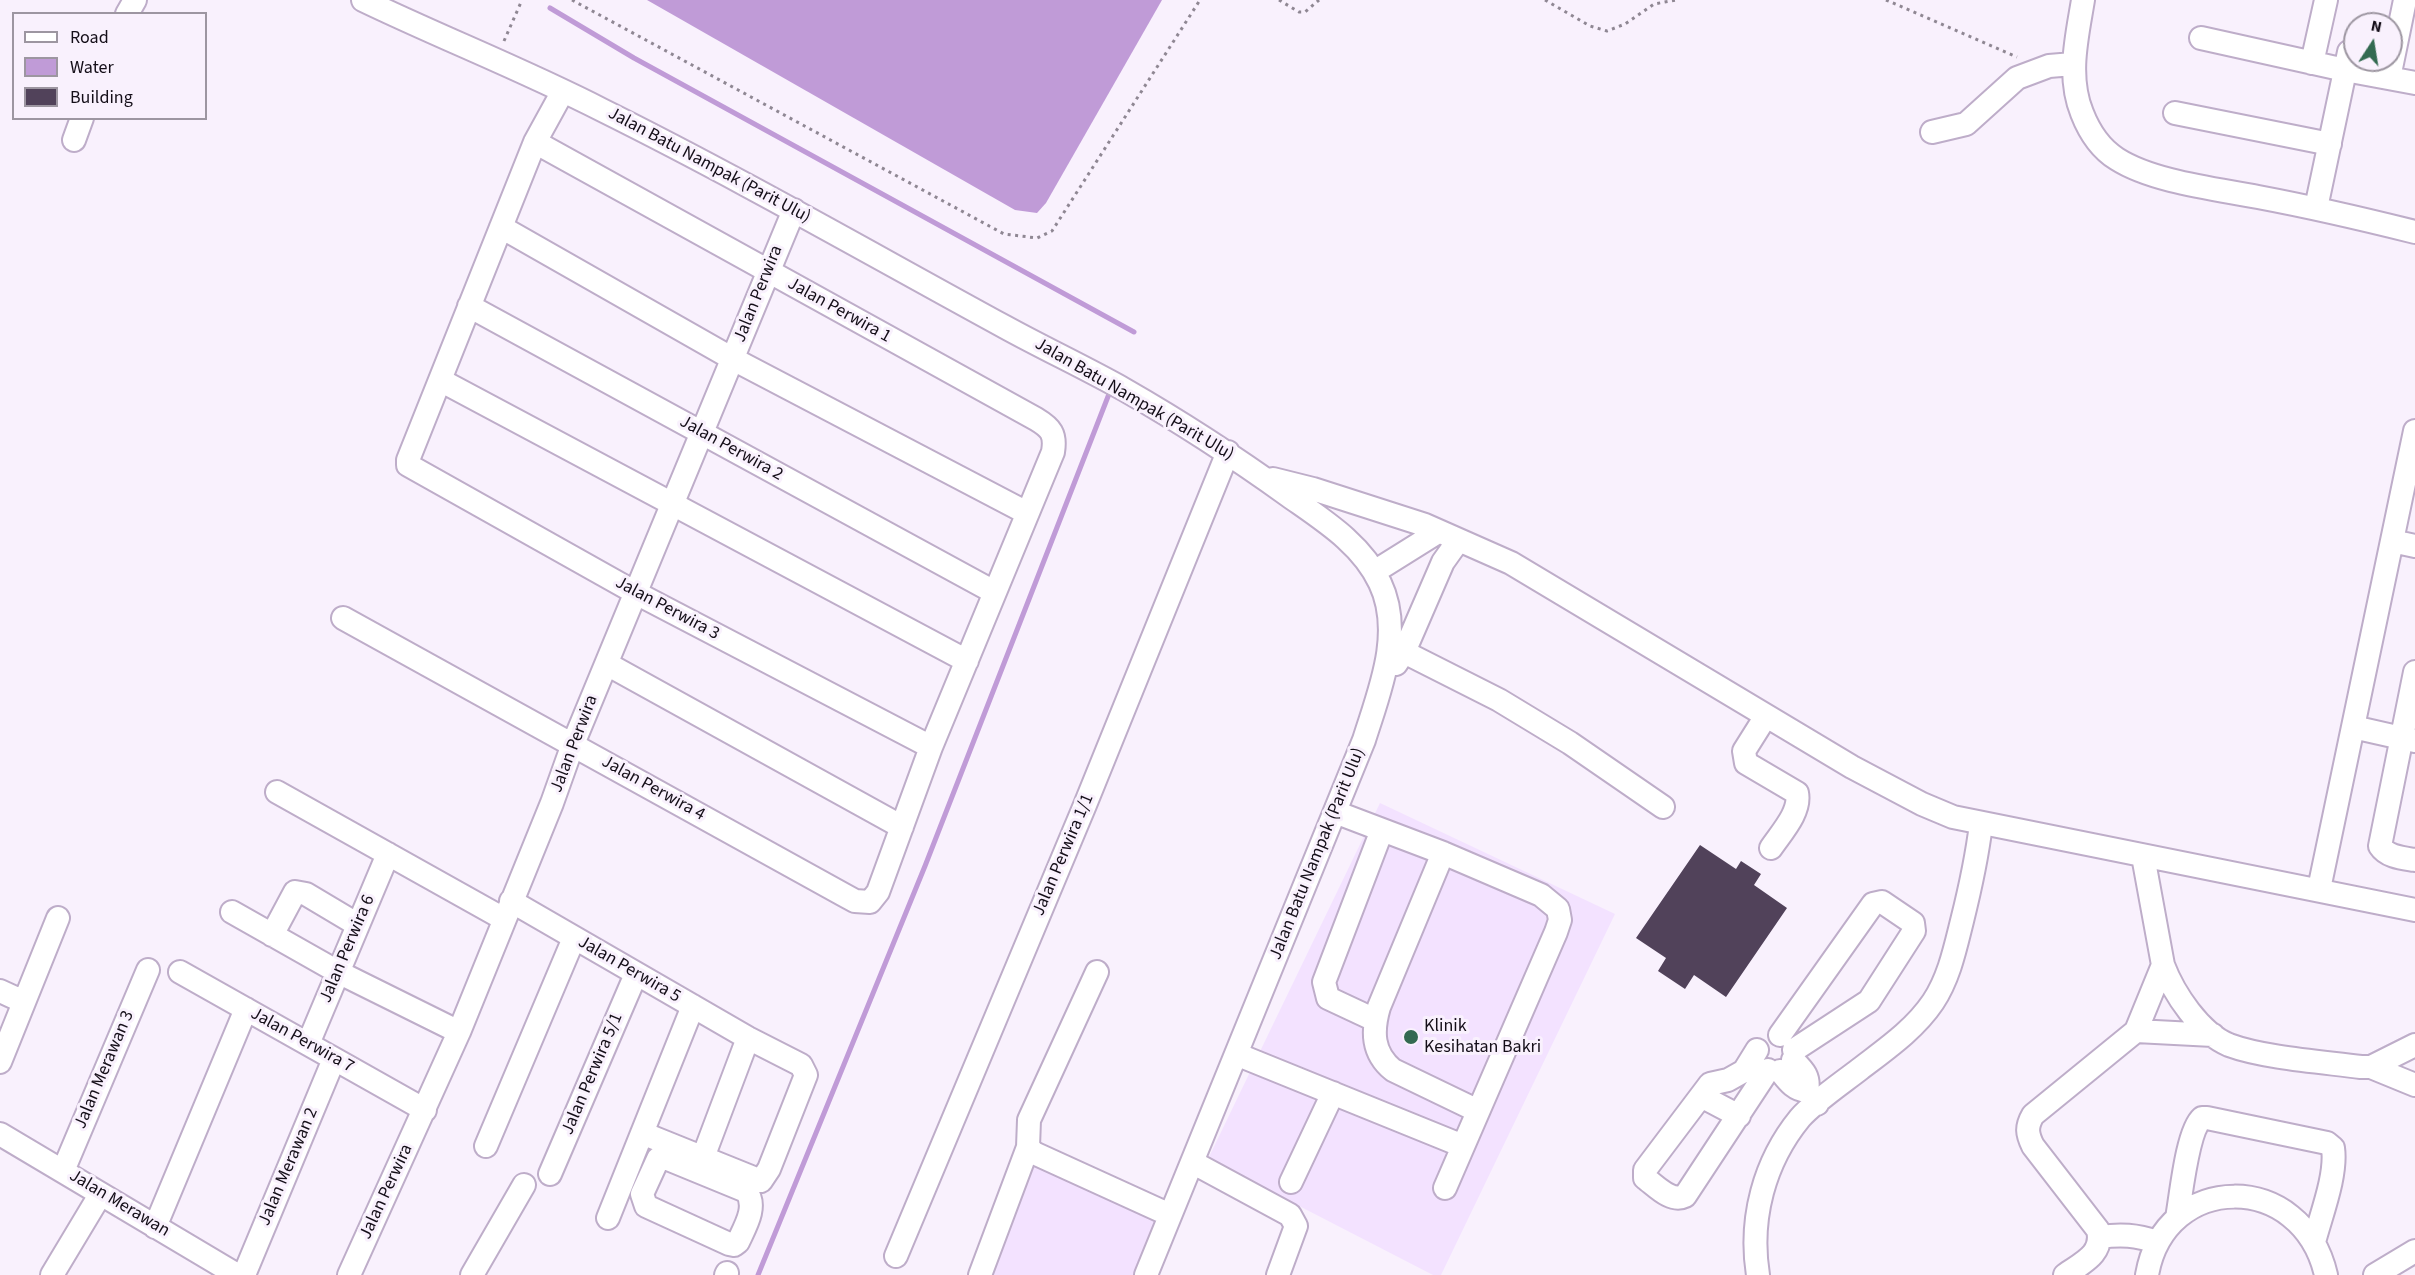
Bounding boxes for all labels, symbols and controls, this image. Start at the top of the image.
legend [12,12,207,120]
north arrow [2343,12,2403,72]
text: N [2369,14,2384,38]
text: Road [70,25,109,50]
text: Water [70,55,114,80]
text: Building [70,85,133,110]
street label: Jalan Batu Nampak (Parit Ulu) [604,103,814,229]
street label: Jalan Perwira [730,243,788,345]
street label: Jalan Perwira 1 [784,274,894,348]
street label: Jalan Batu Nampak (Parit Ulu) [1031,334,1237,466]
street label: Jalan Perwira 2 [676,412,786,486]
street label: Jalan Perwira 3 [611,572,723,646]
street label: Jalan Perwira [547,692,603,796]
street label: Jalan Batu Nampak (Parit Ulu) [1266,745,1370,963]
street label: Jalan Perwira 4 [598,752,708,826]
street label: Jalan Perwira 1/1 [1029,791,1099,919]
street label: Jalan Perwira 6 [316,892,380,1006]
street label: Jalan Perwira 5 [574,932,684,1008]
street label: Jalan Perwira 7 [247,1004,357,1078]
street label: Jalan Merawan 3 [70,1008,140,1132]
street label: Jalan Perwira 5/1 [558,1010,628,1138]
place label: Klinik Kesihatan Bakri [1424,1016,1541,1058]
marker: Klinik Kesihatan Bakri [1402,1028,1420,1046]
street label: Jalan Merawan 2 [254,1105,324,1229]
street label: Jalan Perwira [356,1141,418,1243]
street label: Jalan Merawan [65,1166,173,1242]

